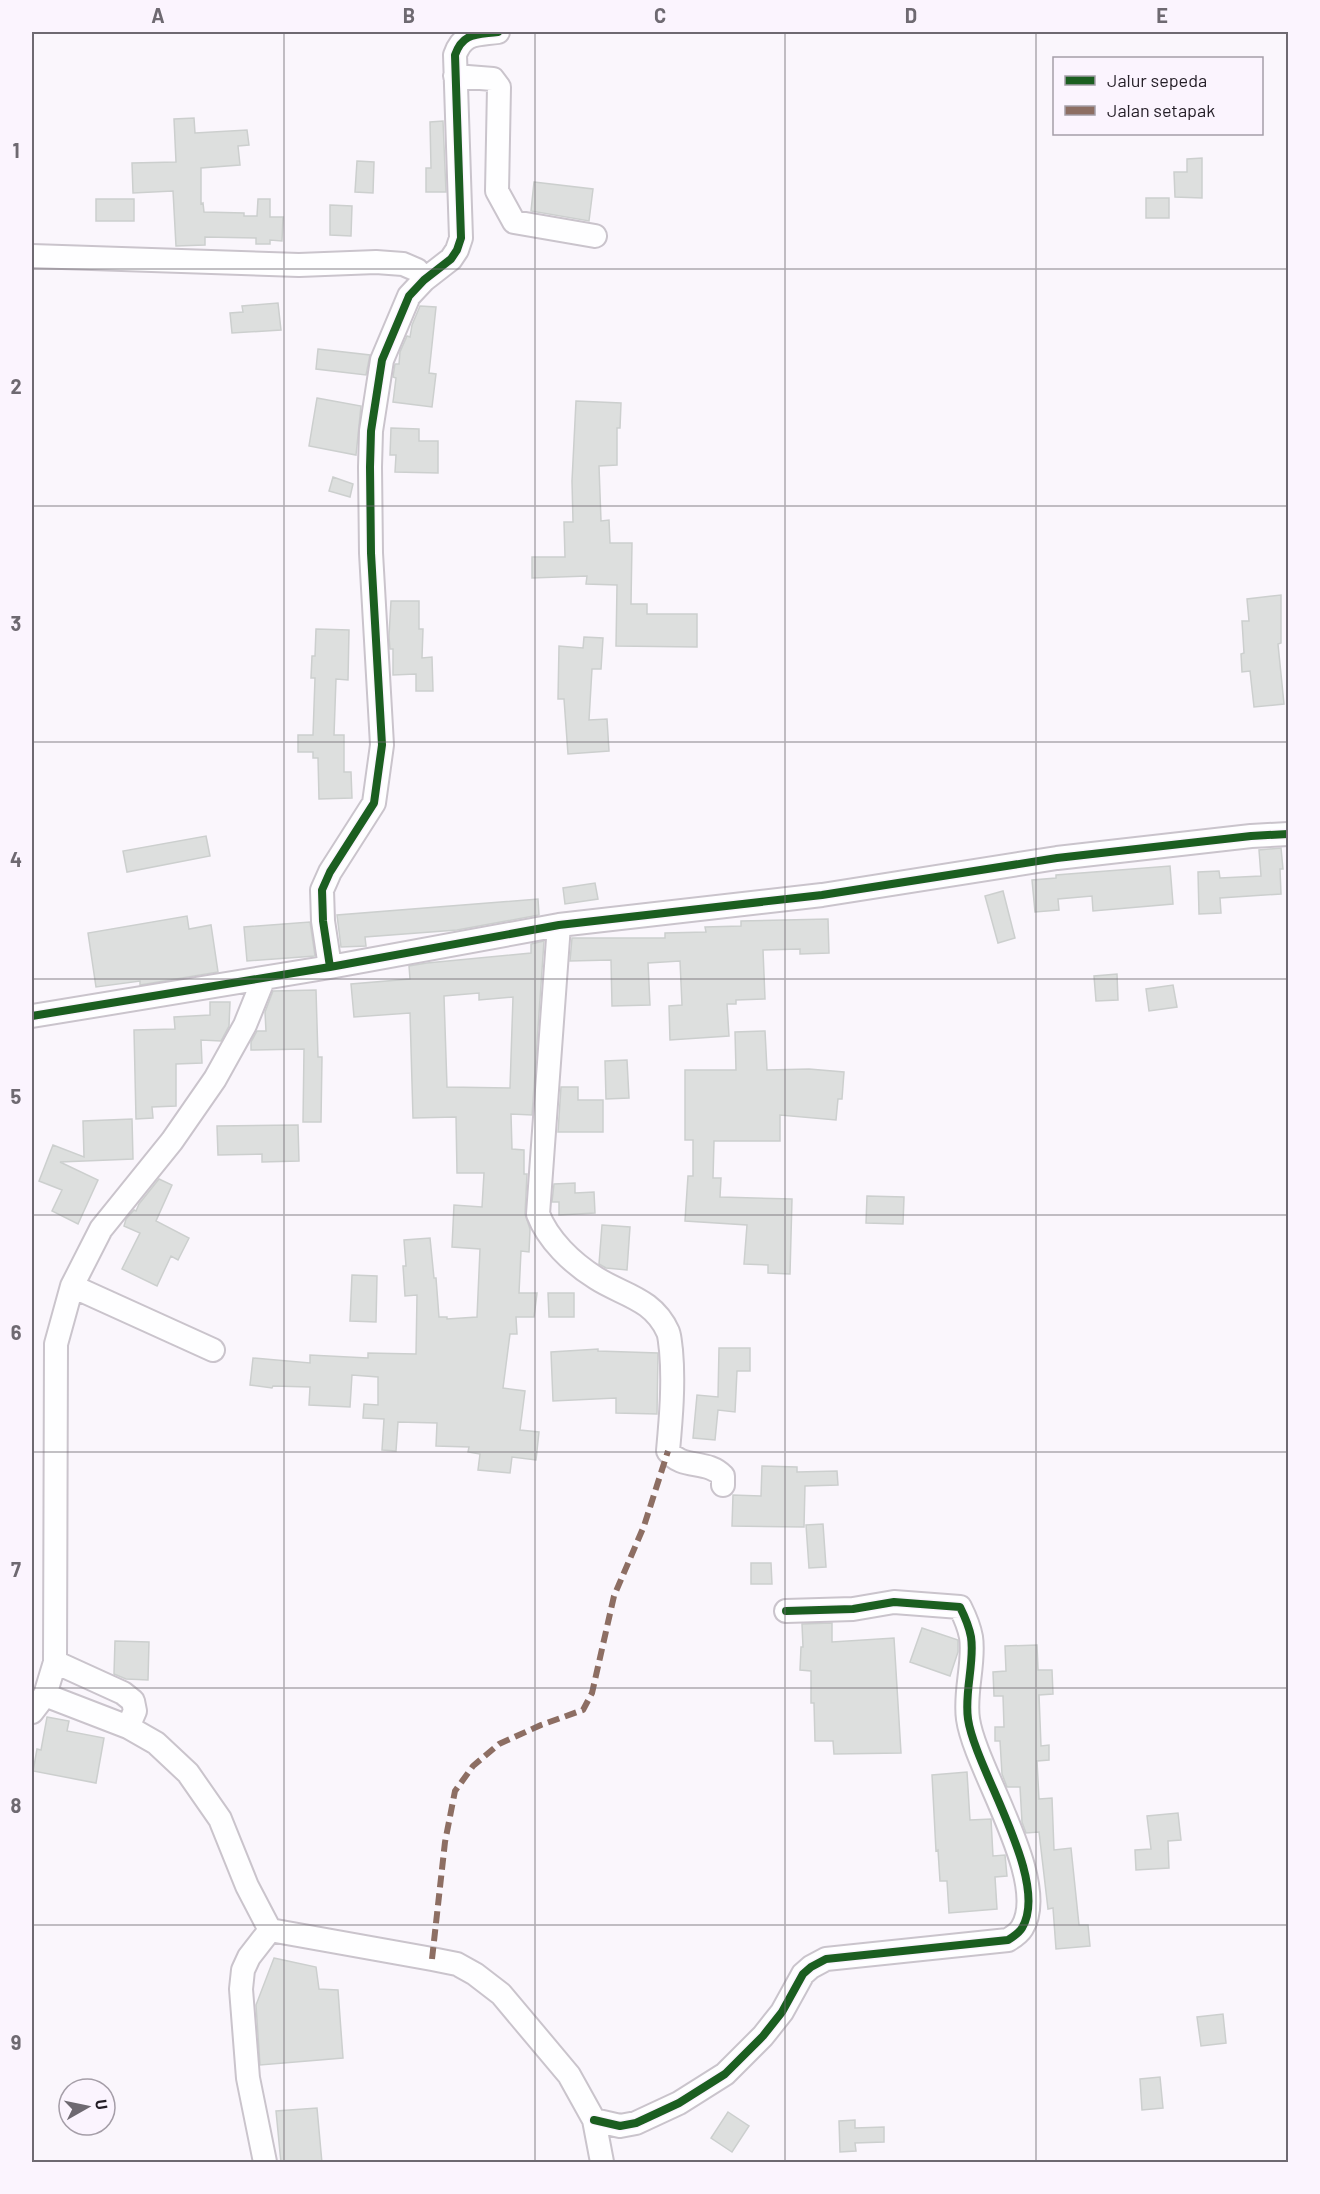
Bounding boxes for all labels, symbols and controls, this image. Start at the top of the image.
text: A [151,3,165,27]
text: B [403,3,415,27]
text: C [654,3,666,27]
text: D [905,3,917,27]
text: E [1156,3,1168,27]
legend [1053,57,1263,135]
text: Jalur sepeda [1107,69,1207,91]
text: Jalan setapak [1107,99,1215,121]
text: 1 [12,138,20,162]
text: 2 [10,374,22,398]
text: 3 [11,611,21,635]
text: 4 [10,847,22,871]
text: 5 [11,1084,22,1108]
text: 6 [11,1320,22,1344]
text: 7 [11,1557,21,1581]
text: 8 [11,1793,22,1817]
text: 9 [11,2030,21,2054]
north arrow [57,2077,117,2137]
text: U [92,2098,112,2111]

